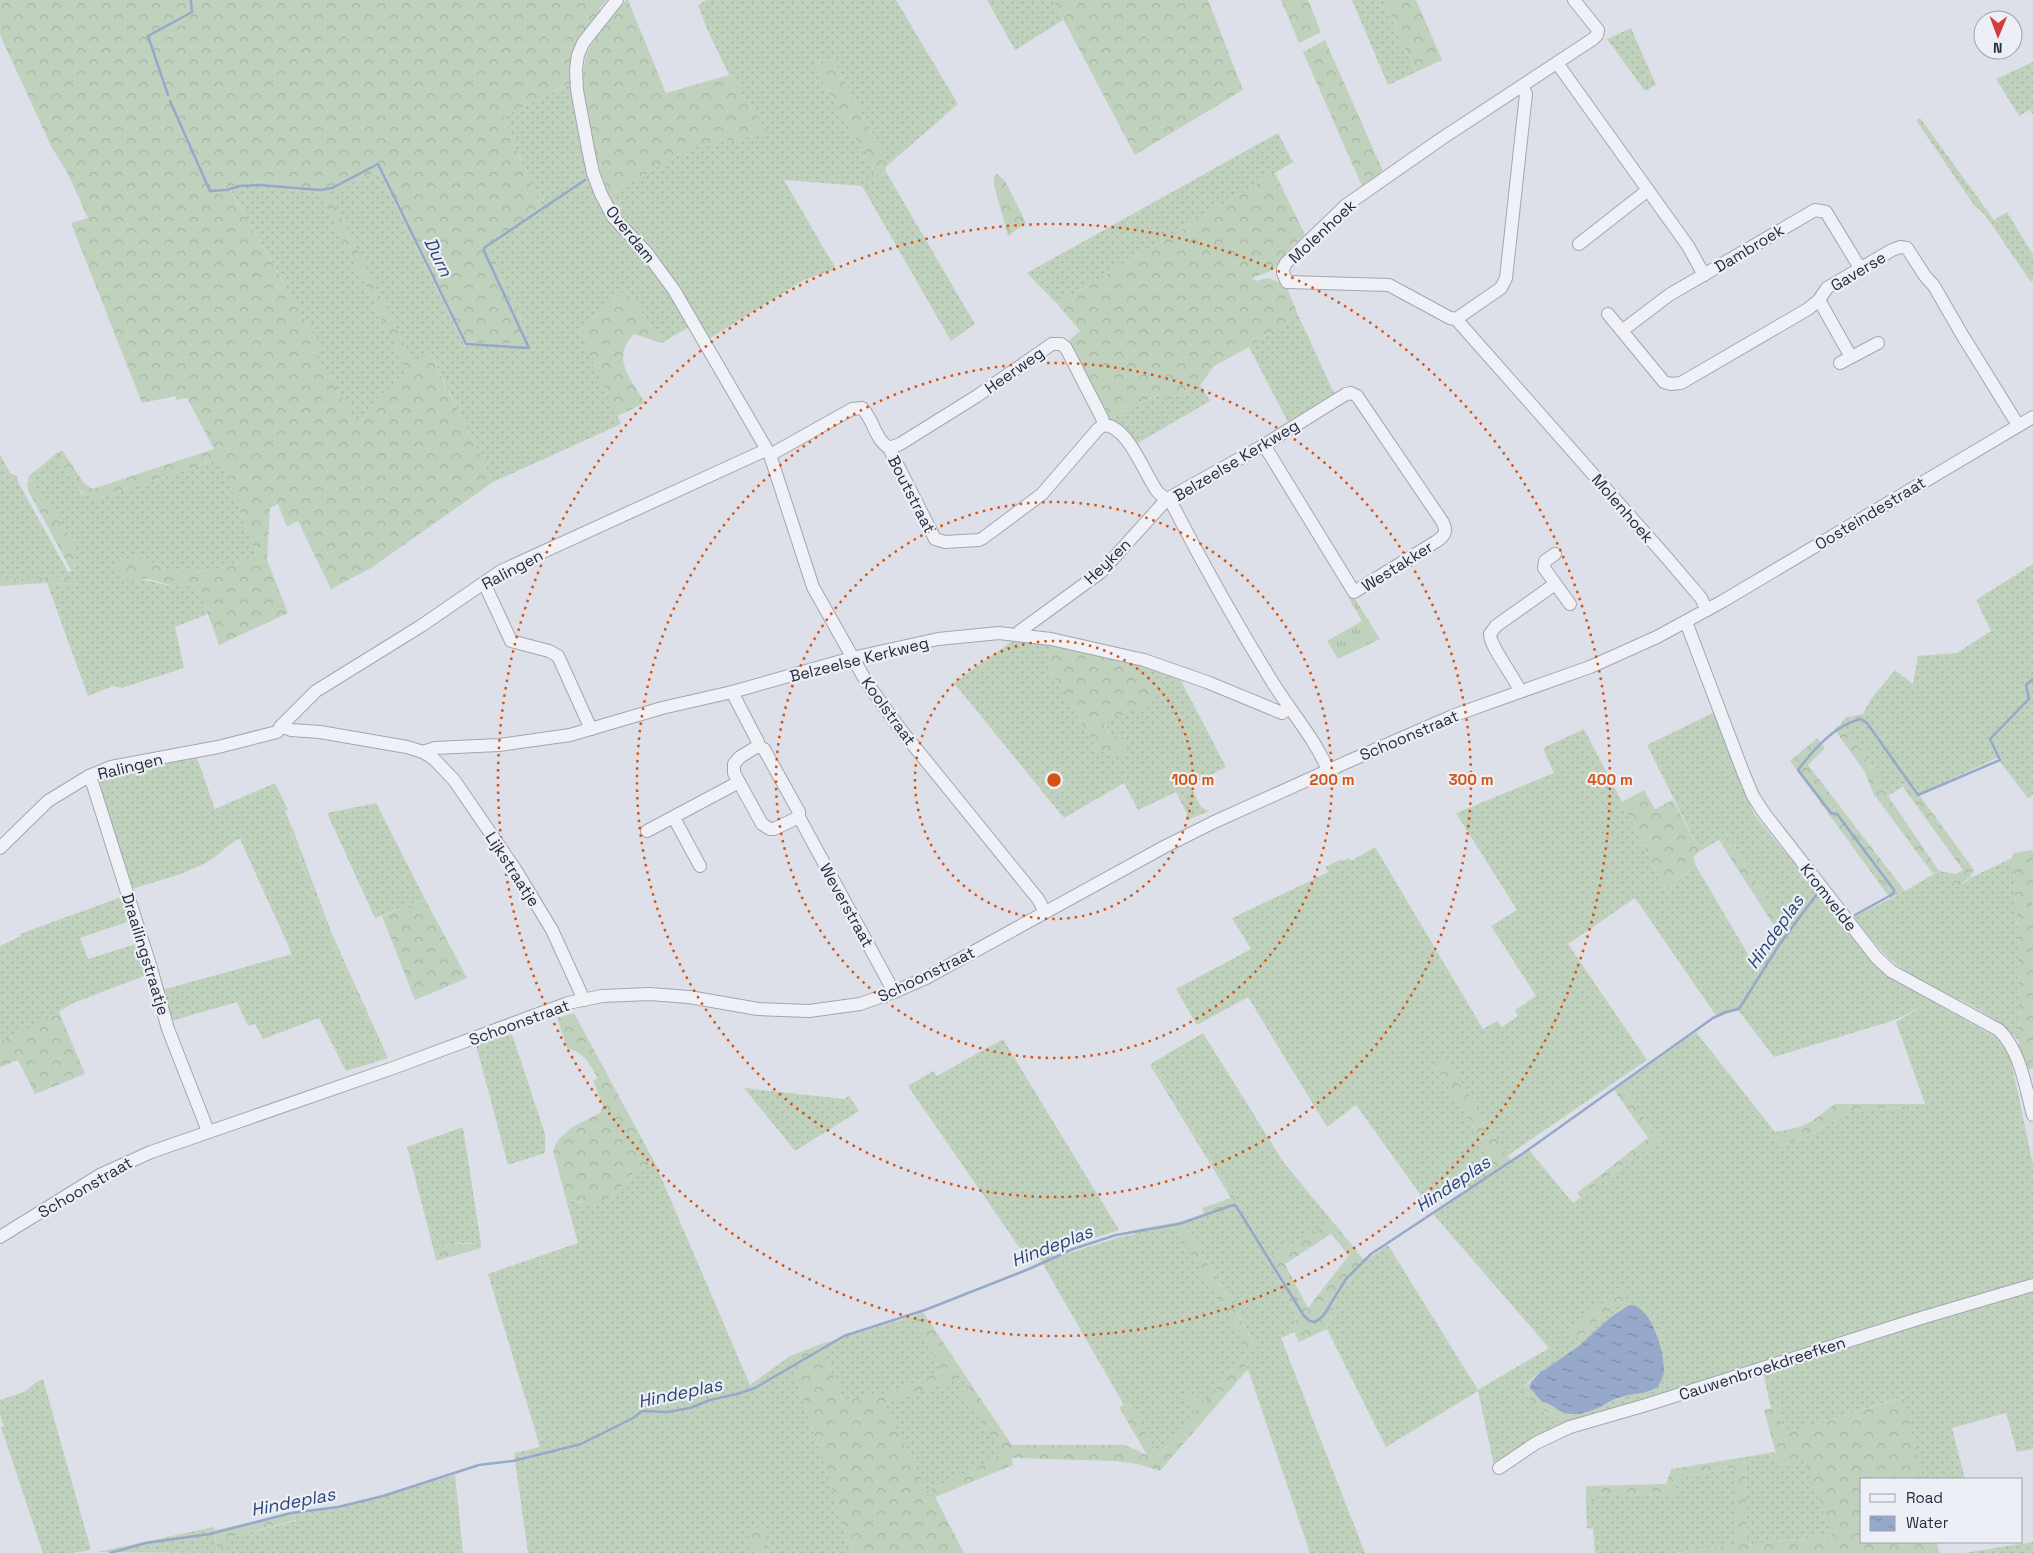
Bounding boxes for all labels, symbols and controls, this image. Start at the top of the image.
north arrow [1973,10,2023,60]
text: N [1993,39,2003,57]
street label: Molenhoek [1284,195,1361,268]
street label: Overdam [601,201,660,267]
street label: Dambroek [1711,219,1788,277]
water label: Durn [419,233,458,281]
street label: Gaverse [1827,247,1890,296]
street label: Heerweg [980,342,1048,398]
street label: Belzeelse Kerkweg [1170,415,1303,506]
street label: Boutstraat [883,452,940,537]
street label: Molenhoek [1587,469,1659,547]
street label: Oosteindestraat [1811,472,1929,555]
street label: Heyken [1079,534,1135,589]
street label: Westakker [1358,536,1437,597]
street label: Ralingen [478,545,547,594]
street label: Belzeelse Kerkweg [787,632,931,687]
street label: Koolstraat [857,673,921,750]
street label: Schoonstraat [1357,705,1462,766]
street label: Ralingen [95,748,165,785]
text: 100 m [1172,770,1214,789]
text: 200 m [1310,770,1354,789]
text: 300 m [1448,770,1494,789]
text: 400 m [1587,770,1633,789]
centre of rings [1045,771,1063,789]
street label: Lijkstraatje [481,828,545,911]
street label: Weverstraat [815,859,878,951]
street label: Kromvelde [1796,859,1862,935]
water label: Hindeplas [1741,890,1809,973]
street label: Draailingstraatje [117,891,174,1018]
street label: Schoonstraat [874,942,978,1007]
street label: Schoonstraat [466,995,572,1050]
water label: Hindeplas [1411,1150,1495,1217]
street label: Schoonstraat [34,1152,136,1223]
water label: Hindeplas [1008,1219,1096,1272]
street label: Cauwenbroekdreefken [1676,1332,1848,1405]
water label: Hindeplas [636,1372,724,1413]
legend [1860,1478,2023,1543]
water label: Hindeplas [249,1482,337,1521]
text: Road [1906,1488,1943,1507]
text: Water [1906,1513,1949,1532]

